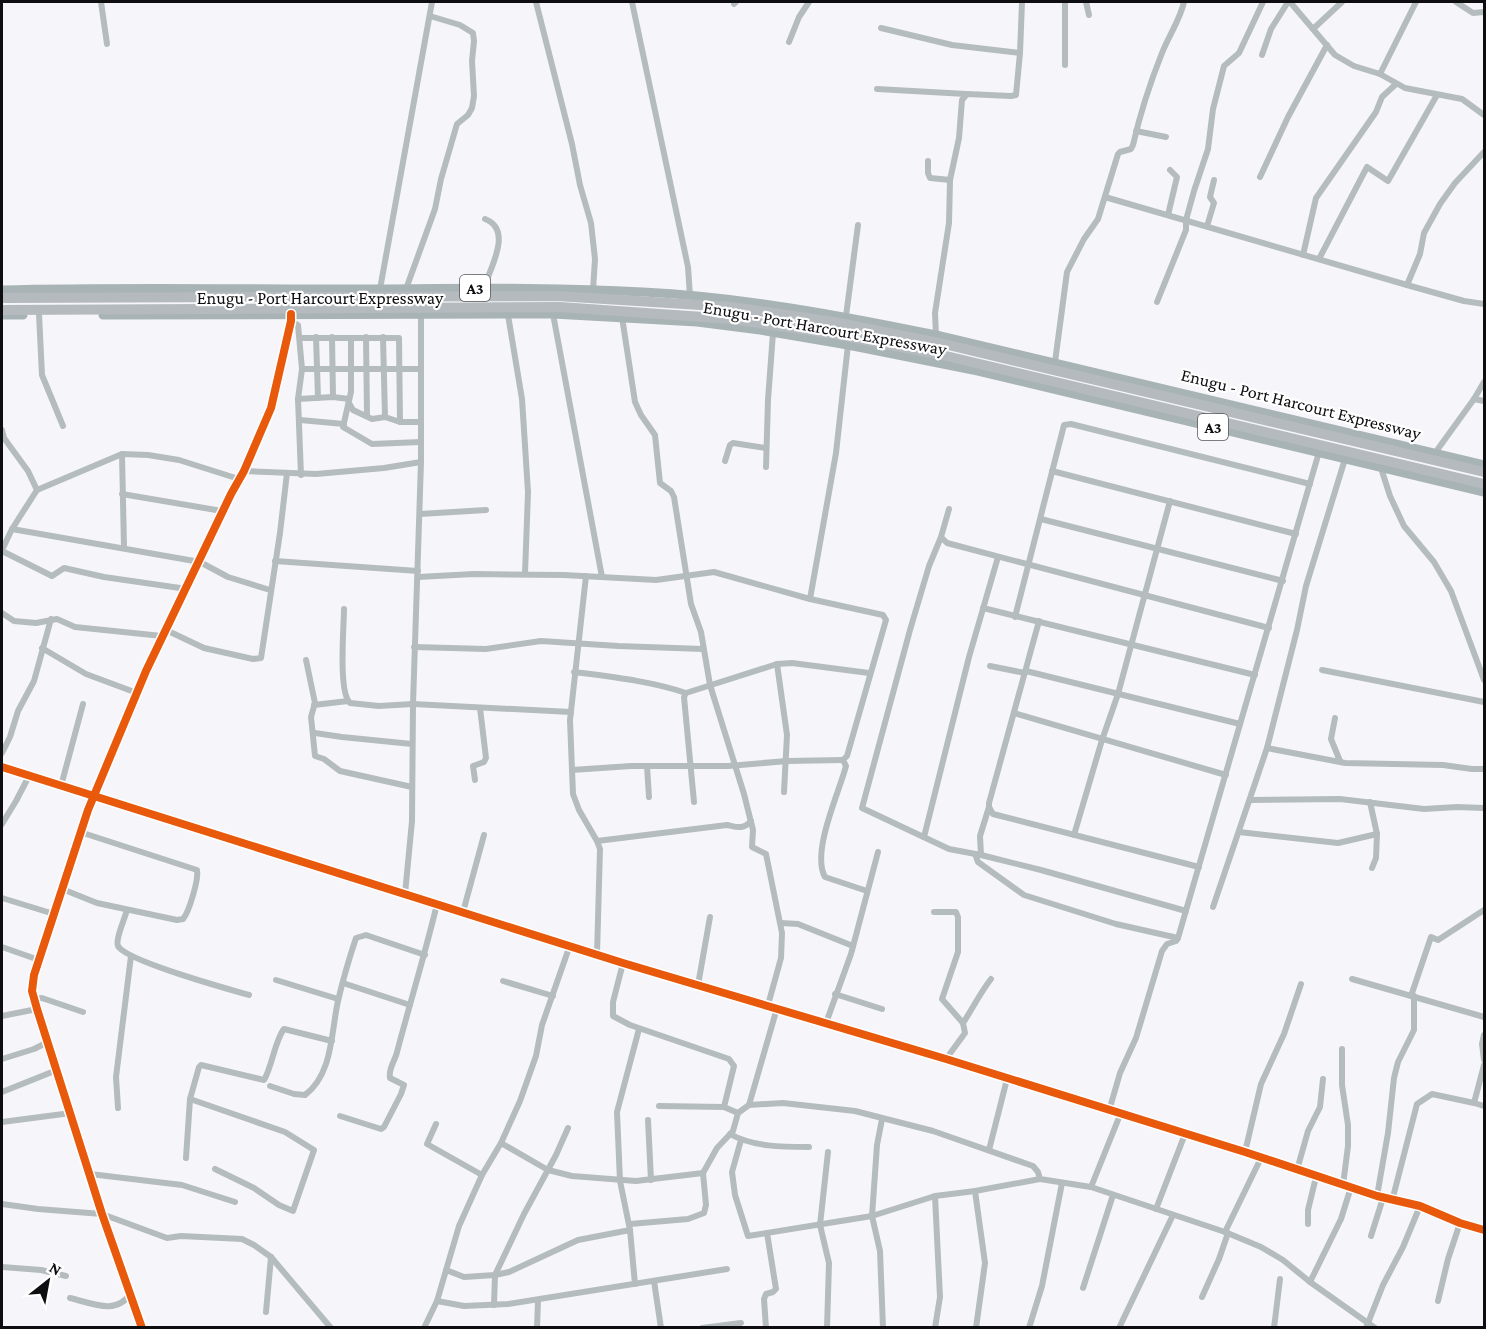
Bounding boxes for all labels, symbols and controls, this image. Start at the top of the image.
road number: A3 [460,275,490,301]
street label: Enugu - Port Harcourt Expressway [197,288,444,308]
street label: Enugu - Port Harcourt Expressway [702,297,949,359]
street label: Enugu - Port Harcourt Expressway [1179,364,1424,444]
road number: A3 [1198,414,1228,440]
north arrow [18,1251,78,1311]
text: N [46,1258,65,1279]

